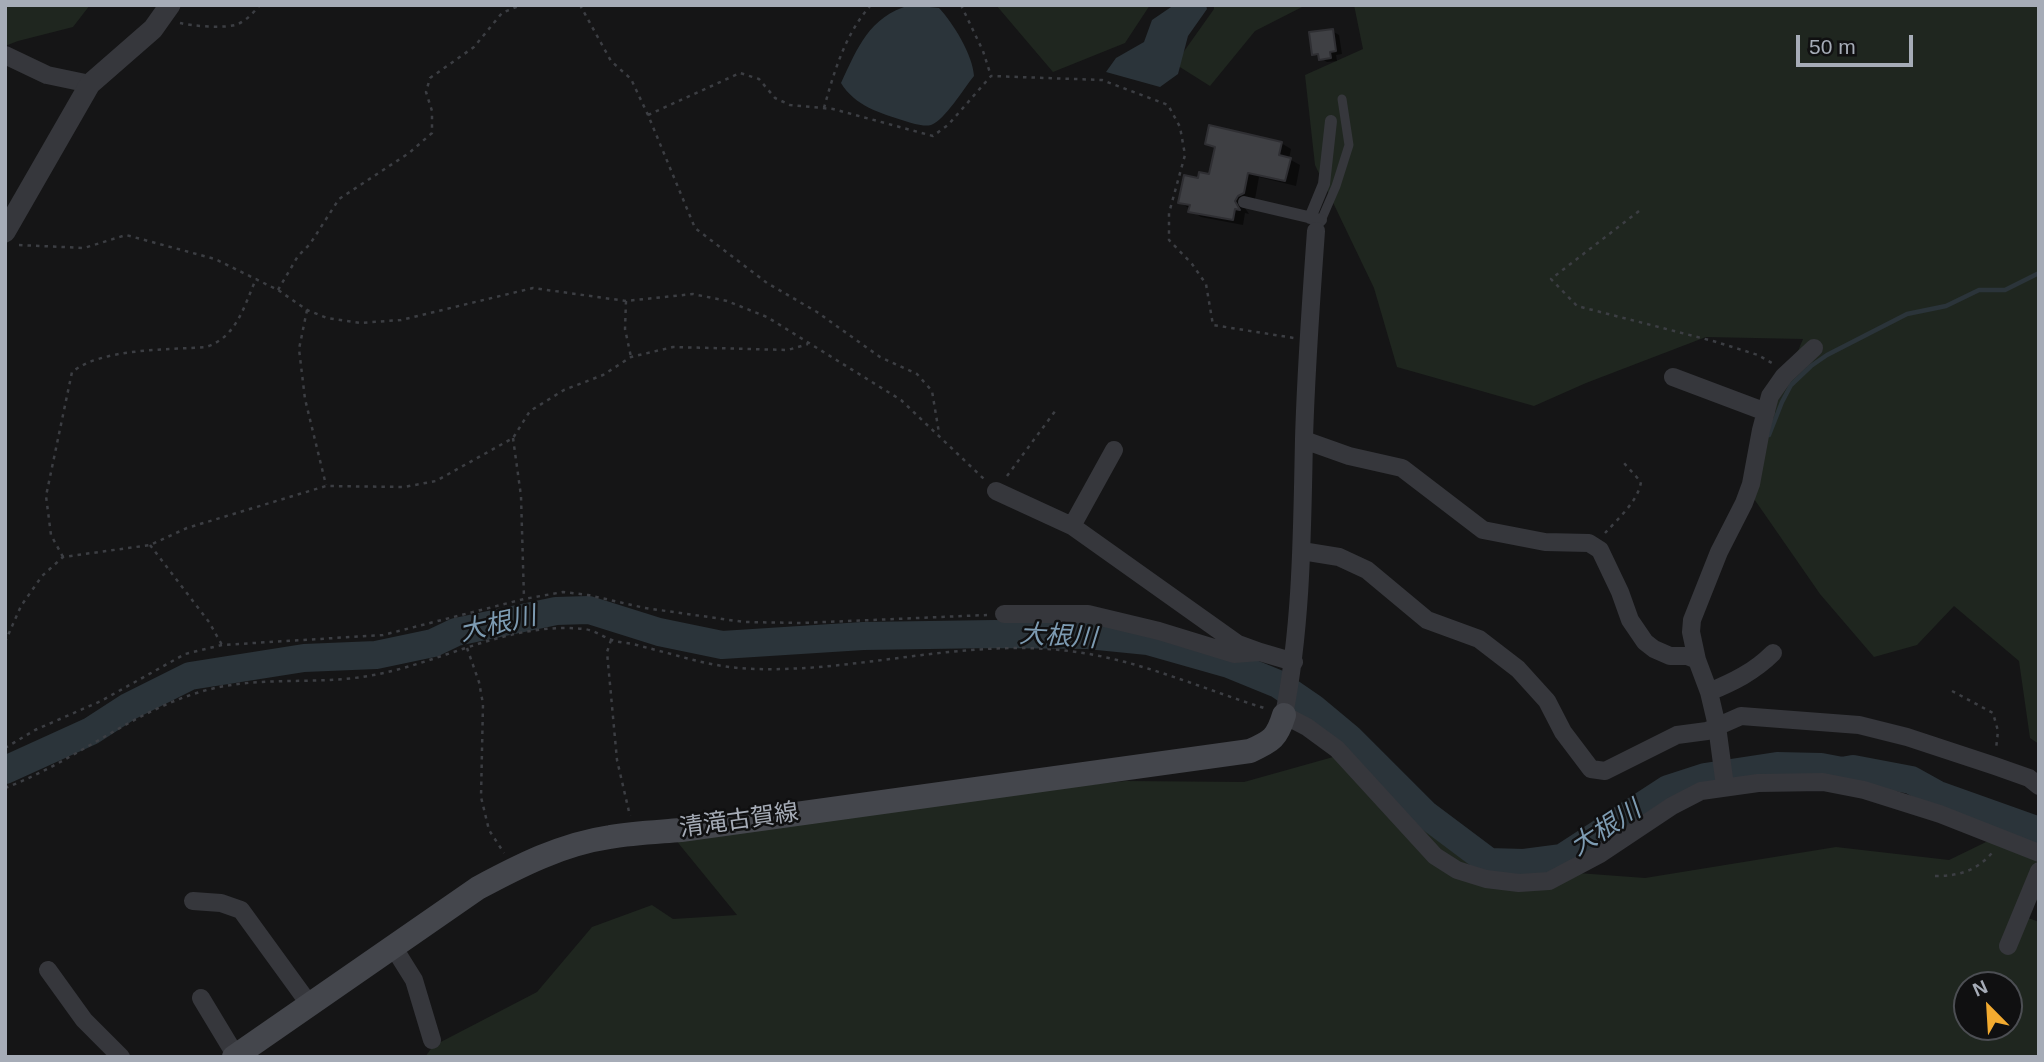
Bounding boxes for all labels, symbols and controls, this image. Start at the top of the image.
scale bar [1799,21,1916,65]
text: 50 m [1809,35,1856,58]
water label: 大根川 [456,601,540,649]
water label: 大根川 [1018,619,1098,655]
water label: 大根川 [1565,795,1647,863]
street label: 清滝古賀線 [678,798,800,844]
north arrow [1953,971,2023,1041]
text: N [1970,976,1991,1001]

